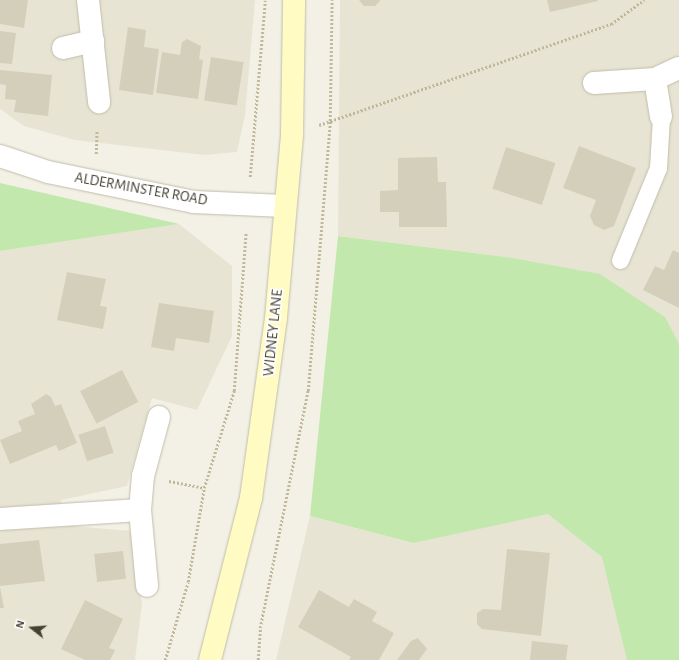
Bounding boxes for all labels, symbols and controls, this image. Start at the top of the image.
street label: ALDERMINSTER ROAD [73,168,209,210]
street label: WIDNEY LANE [259,289,287,377]
north arrow [12,608,52,648]
text: N [14,619,26,630]

